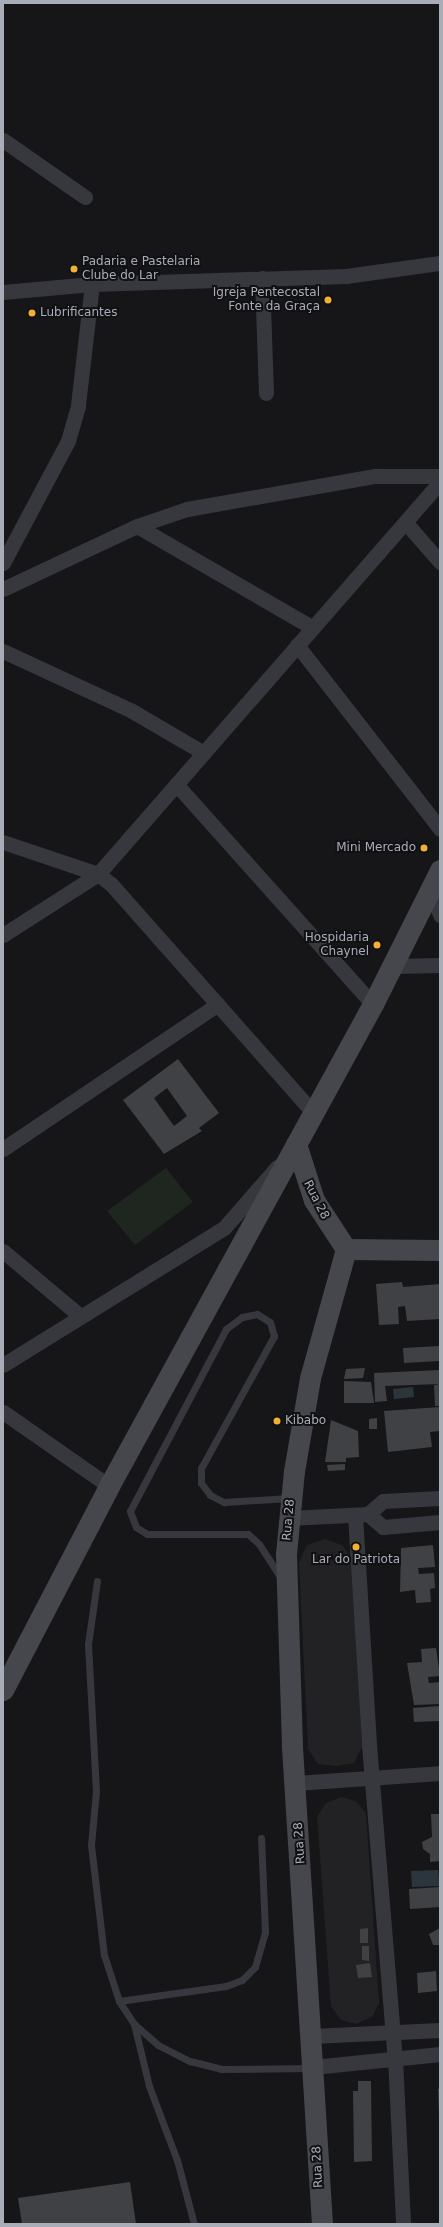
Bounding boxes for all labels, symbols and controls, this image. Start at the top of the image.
place label: Padaria e Pastelaria Clube do Lar [82,255,200,283]
marker: Padaria e Pastelaria Clube do Lar [69,264,79,274]
place label: Igreja Pentecostal Fonte da Graça [213,286,320,314]
marker: Igreja Pentecostal Fonte da Graça [323,295,333,305]
place label: Lubrificantes [40,306,117,320]
marker: Lubrificantes [27,308,37,318]
place label: Mini Mercado [336,841,416,855]
marker: Mini Mercado [419,843,429,853]
place label: Hospidaria Chaynel [305,931,369,959]
marker: Hospidaria Chaynel [372,940,382,950]
street label: Rua 28 [300,1178,332,1222]
place label: Kibabo [285,1414,326,1428]
marker: Kibabo [272,1416,282,1426]
street label: Rua 28 [280,1499,298,1541]
marker: Lar do Patriota [351,1542,361,1552]
place label: Lar do Patriota [312,1553,400,1567]
street label: Rua 28 [291,1822,309,1864]
street label: Rua 28 [310,2146,326,2188]

